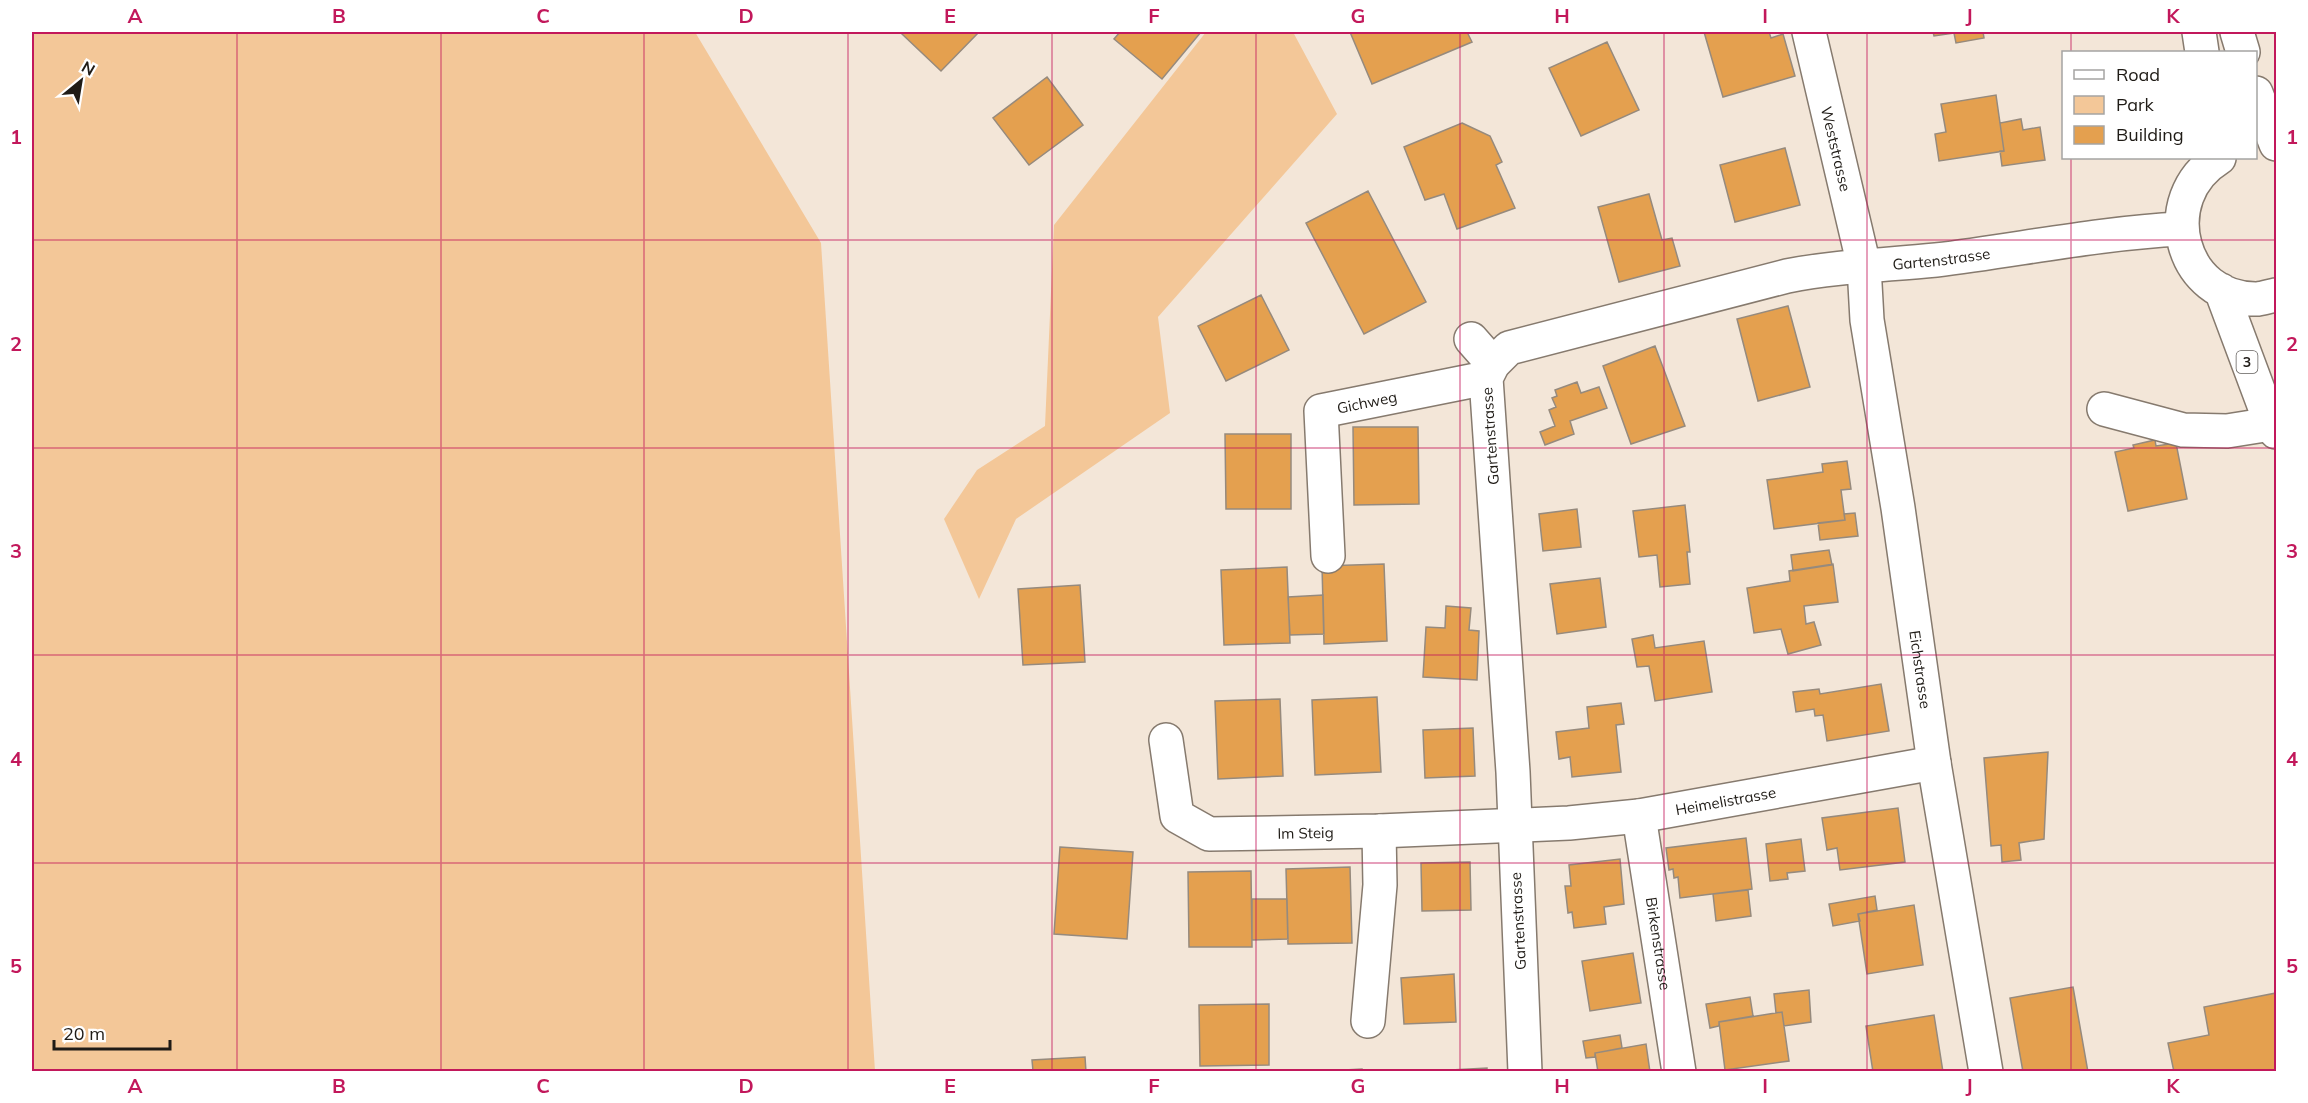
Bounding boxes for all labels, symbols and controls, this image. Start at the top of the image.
text: A [128,3,143,28]
text: B [332,3,346,28]
text: C [536,3,550,28]
text: D [738,3,754,28]
text: E [944,3,956,28]
text: F [1148,3,1160,28]
text: G [1351,3,1365,28]
text: H [1554,3,1570,28]
text: I [1762,3,1768,28]
text: J [1965,3,1973,28]
text: K [2166,3,2180,28]
north arrow [51,51,111,111]
legend [2062,51,2257,159]
text: N [78,56,99,80]
text: Road [2116,63,2160,86]
text: Park [2116,93,2155,116]
street label: Weststrasse [1817,104,1856,193]
text: Building [2116,123,2184,146]
text: 1 [10,124,22,149]
text: 1 [2286,124,2298,149]
street label: Gartenstrasse [1892,243,1991,273]
text: 2 [10,331,22,356]
text: 2 [2286,331,2298,356]
road number: 3 [2236,351,2258,373]
street label: Gartenstrasse [1477,386,1503,486]
street label: Gichweg [1335,387,1399,417]
text: 3 [10,538,22,563]
text: 3 [2286,538,2298,563]
street label: Eichstrasse [1906,629,1936,710]
text: 4 [10,746,22,771]
text: 4 [2286,746,2298,771]
street label: Heimelistrasse [1674,782,1777,819]
street label: Im Steig [1277,822,1334,842]
street label: Gartenstrasse [1506,872,1530,970]
street label: Birkenstrasse [1642,896,1676,991]
text: 5 [10,953,22,978]
text: 5 [2286,953,2298,978]
scale bar [54,1013,170,1051]
text: 20 m [63,1022,105,1045]
text: A [128,1073,143,1098]
text: B [332,1073,346,1098]
text: C [536,1073,550,1098]
text: D [738,1073,754,1098]
text: E [944,1073,956,1098]
text: F [1148,1073,1160,1098]
text: G [1351,1073,1365,1098]
text: H [1554,1073,1570,1098]
text: I [1762,1073,1768,1098]
text: J [1965,1073,1973,1098]
text: K [2166,1073,2180,1098]

